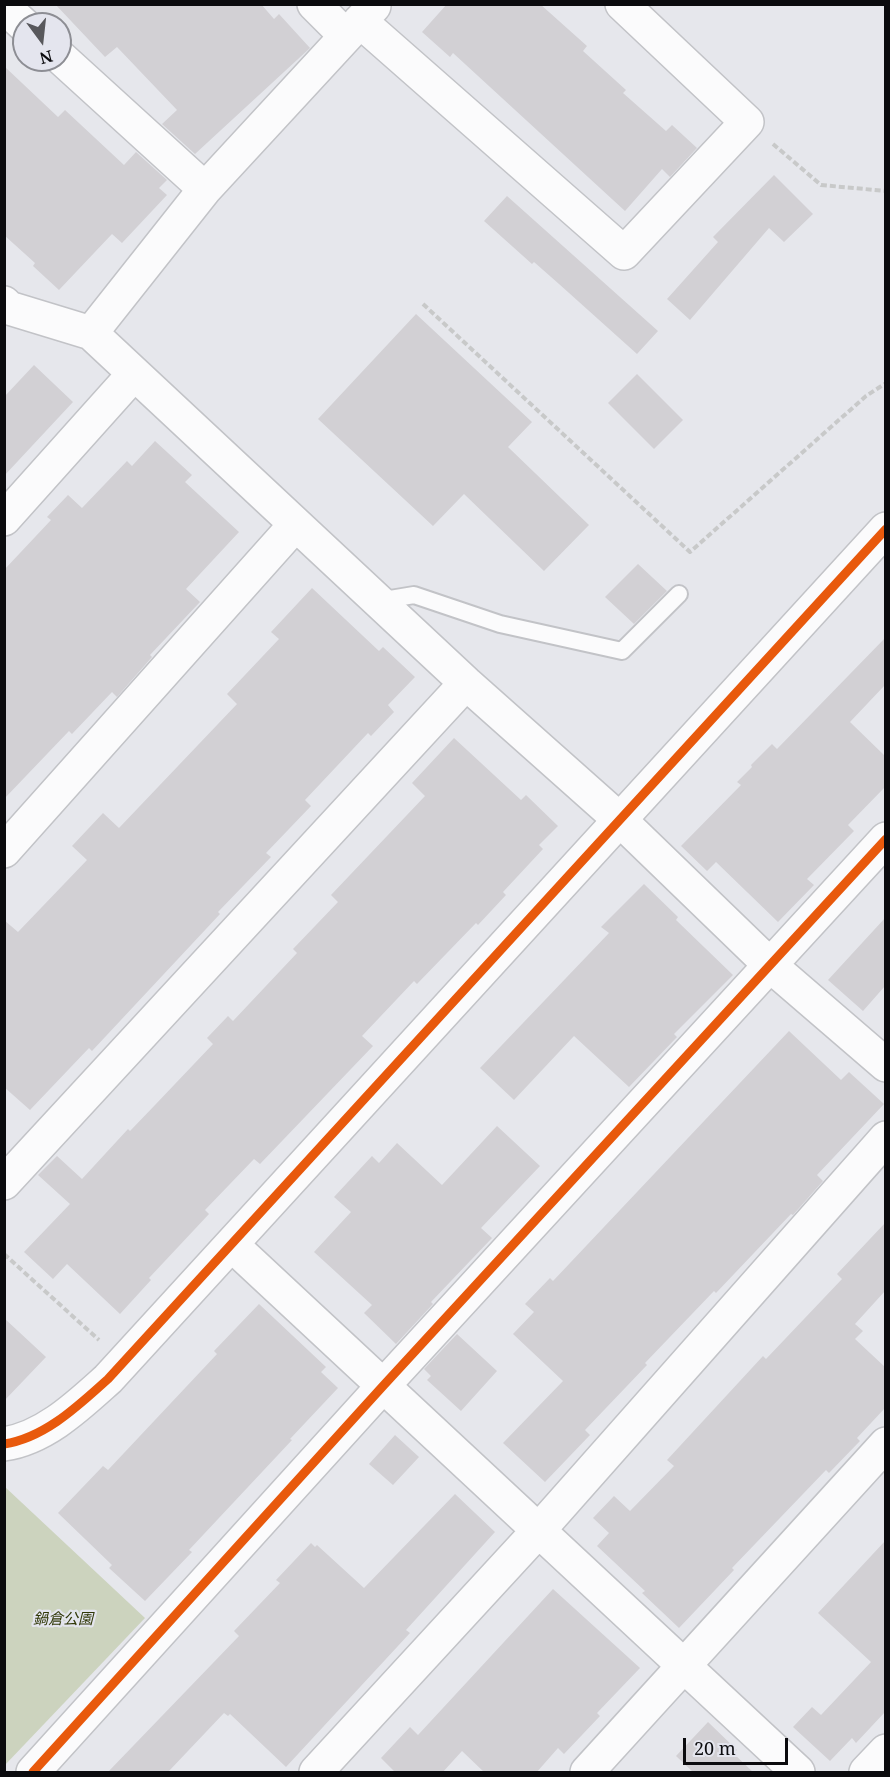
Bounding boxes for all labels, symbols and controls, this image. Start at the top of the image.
north arrow [12,12,72,72]
text: N [37,45,55,70]
park label: 鍋倉公園 [33,1611,93,1629]
scale bar [686,1726,791,1764]
text: 20 m [694,1736,736,1760]

